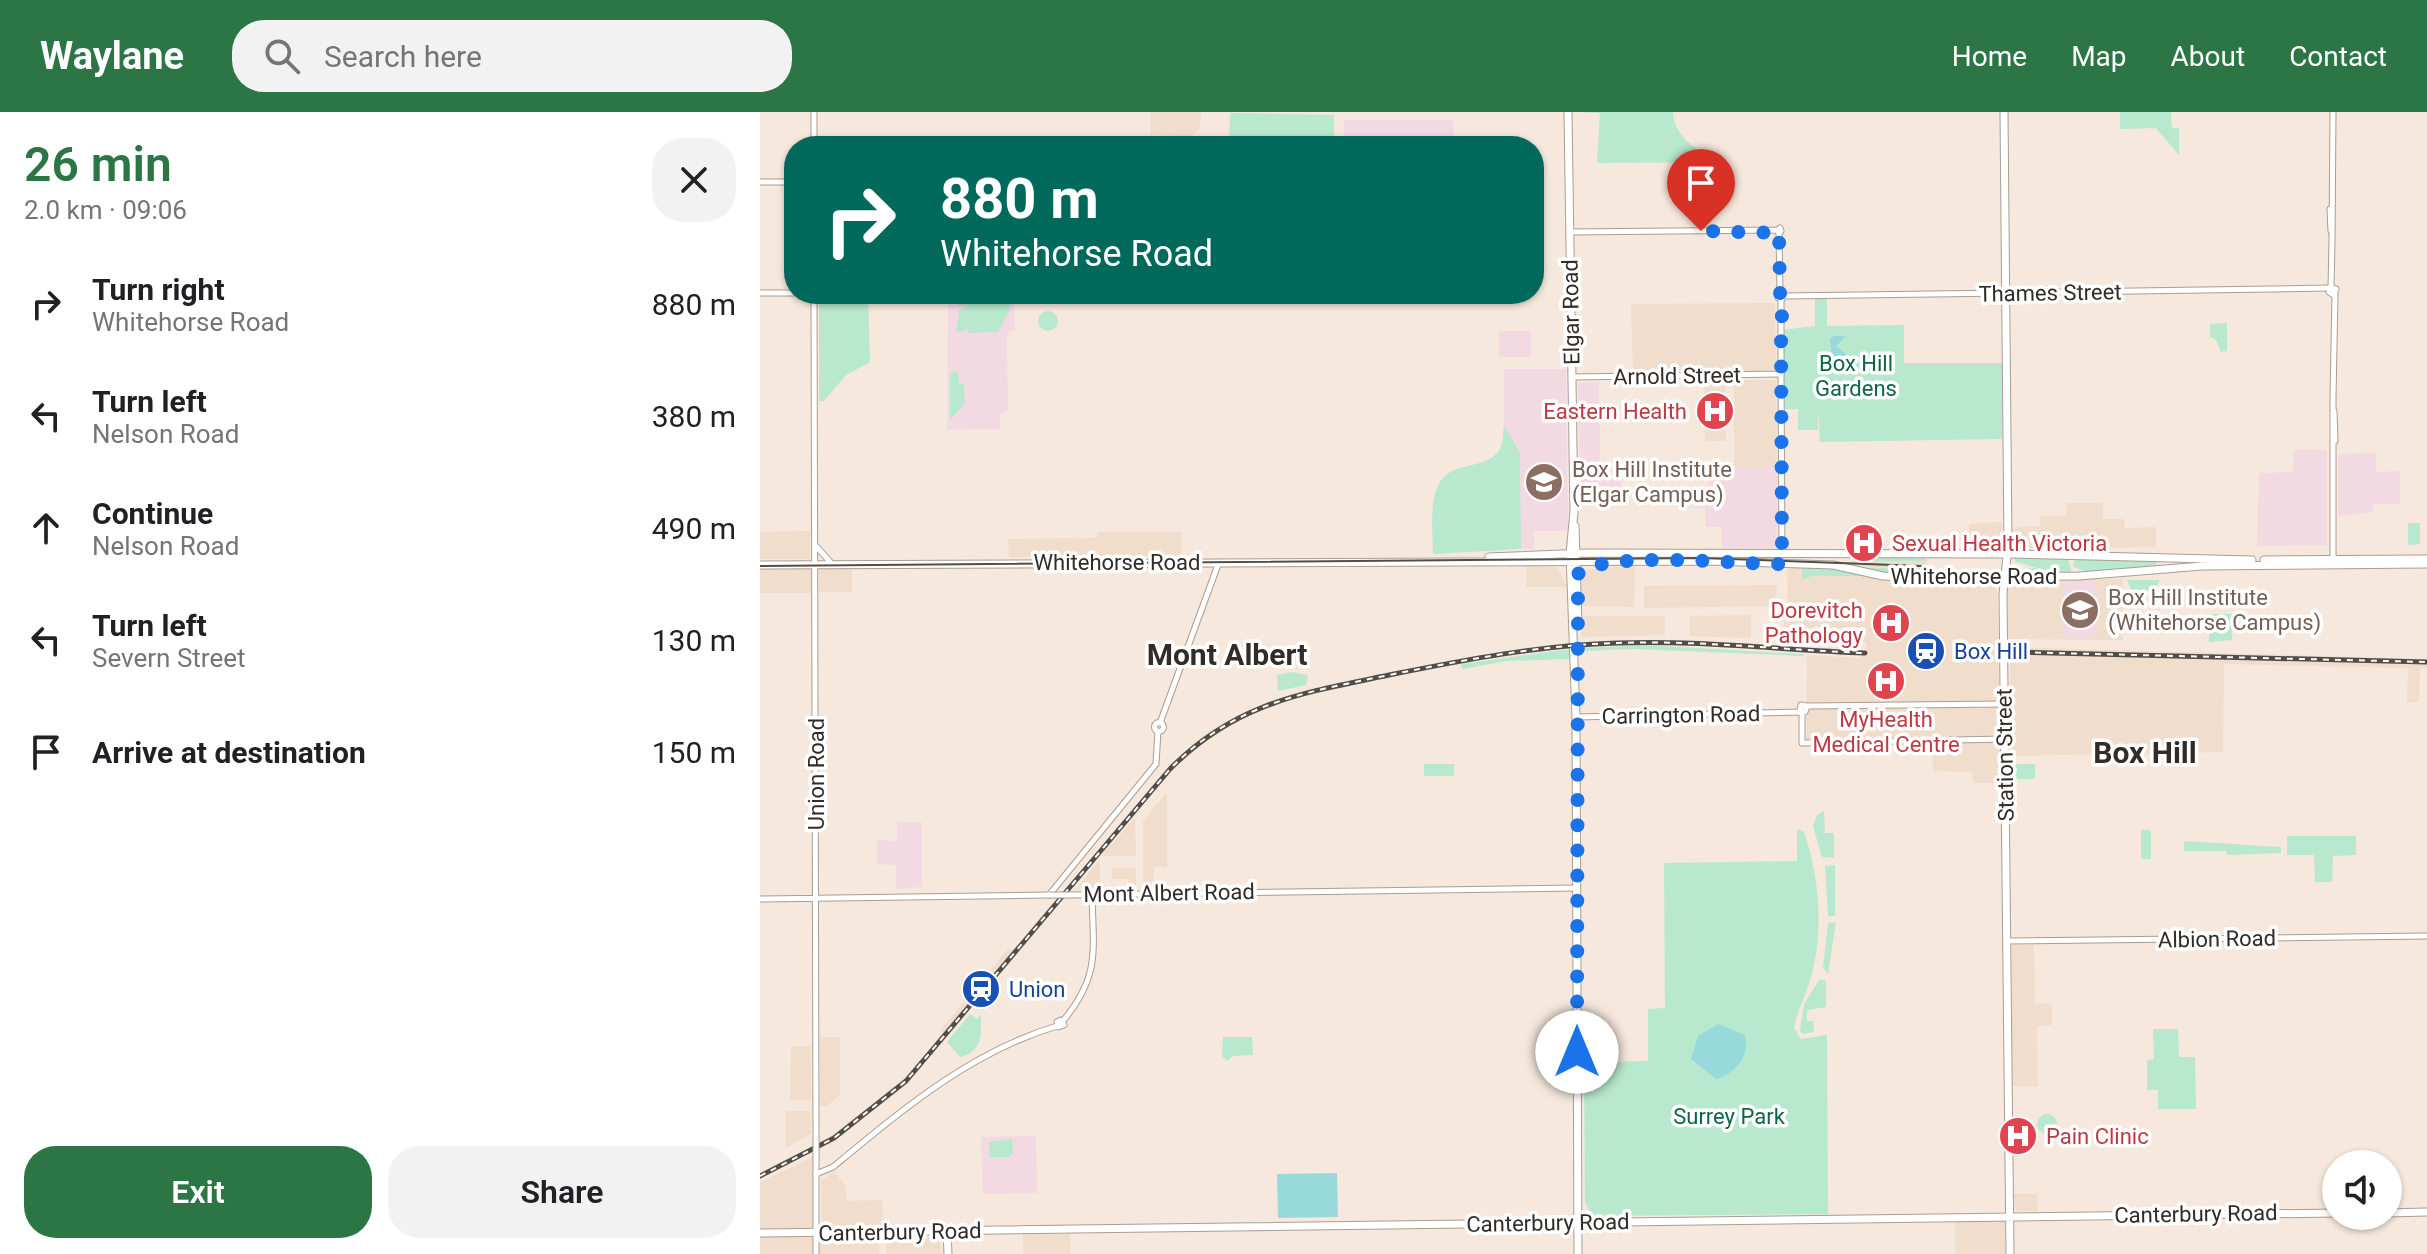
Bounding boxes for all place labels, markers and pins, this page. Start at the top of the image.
pin [1667,149,1735,231]
hospital icon: Eastern Health [1694,390,1736,432]
place label: Eastern Health [1543,399,1687,424]
place label: Box Hill Institute (Elgar Campus) [1572,457,1732,508]
school or university icon: Box Hill Institute (Elgar Campus) [1523,461,1565,503]
hospital icon: Sexual Health Victoria [1843,522,1885,564]
place label: Sexual Health Victoria [1892,531,2107,556]
place label: Box Hill Institute (Whitehorse Campus) [2108,585,2321,636]
school or university icon: Box Hill Institute (Whitehorse Campus) [2059,589,2101,631]
place label: Dorevitch Pathology [1765,598,1864,648]
hospital icon: Dorevitch Pathology [1870,602,1912,644]
station icon: Box Hill [1905,630,1947,672]
place label: Box Hill [1954,639,2028,664]
hospital icon: MyHealth Medical Centre [1865,660,1907,702]
place label: MyHealth Medical Centre [1812,707,1960,757]
station icon: Union [960,968,1002,1010]
place label: Union [1009,977,1065,1002]
hospital icon: Pain Clinic [1997,1115,2039,1157]
place label: Pain Clinic [2046,1124,2149,1149]

